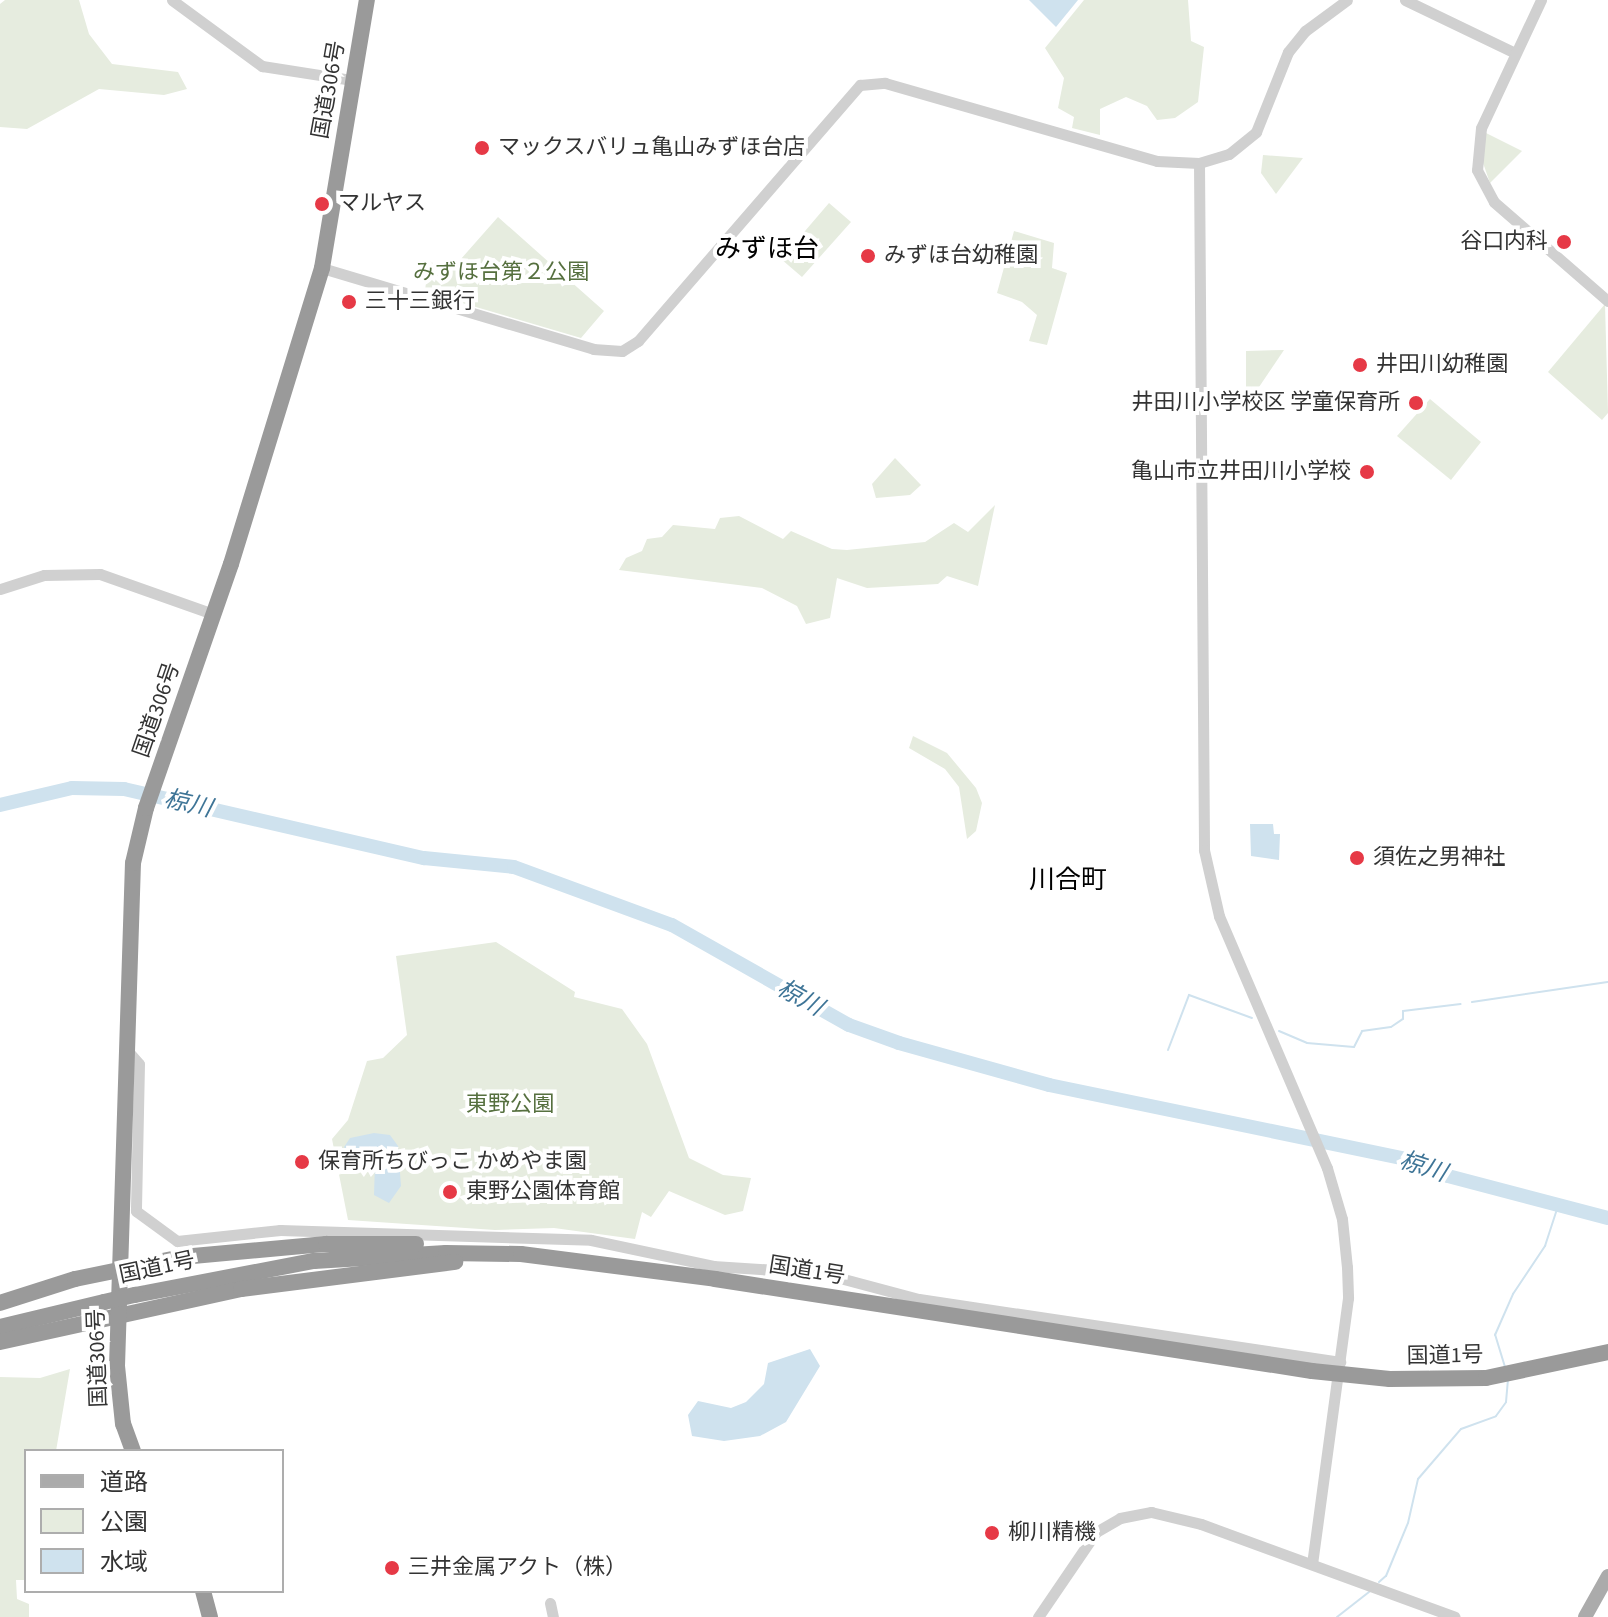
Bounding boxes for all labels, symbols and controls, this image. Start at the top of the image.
street label: 国道306号 [307,39,351,141]
place label: マックスバリュ亀山みずほ台店 [498,135,806,161]
marker: マックスバリュ亀山みずほ台店 [473,139,491,157]
place label: マルヤス [338,191,426,217]
marker: マルヤス [313,195,331,213]
place label: 谷口内科 [1460,229,1548,255]
district label: みずほ台 [715,233,819,265]
marker: 谷口内科 [1555,233,1573,251]
place label: みずほ台幼稚園 [884,243,1038,269]
marker: みずほ台幼稚園 [859,247,877,265]
park label: みずほ台第２公園 [413,260,589,286]
place label: 三十三銀行 [365,289,475,315]
marker: 三十三銀行 [340,293,358,311]
place label: 井田川幼稚園 [1376,352,1508,378]
marker: 井田川幼稚園 [1351,356,1369,374]
place label: 井田川小学校区 学童保育所 [1132,390,1400,416]
marker: 井田川小学校区 学童保育所 [1407,394,1425,412]
place label: 亀山市立井田川小学校 [1131,459,1351,485]
marker: 亀山市立井田川小学校 [1358,463,1376,481]
street label: 国道306号 [128,659,186,761]
water label: 椋川 [161,785,215,823]
place label: 須佐之男神社 [1373,845,1505,871]
marker: 須佐之男神社 [1348,849,1366,867]
district label: 川合町 [1029,864,1107,896]
water label: 椋川 [772,974,828,1022]
park label: 東野公園 [466,1092,554,1118]
water label: 椋川 [1396,1146,1450,1188]
place label: 保育所ちびっこ かめやま園 [318,1149,586,1175]
marker: 保育所ちびっこ かめやま園 [293,1153,311,1171]
place label: 東野公園体育館 [466,1179,620,1205]
marker: 東野公園体育館 [441,1183,459,1201]
street label: 国道1号 [117,1247,197,1289]
street label: 国道1号 [767,1252,847,1290]
street label: 国道306号 [83,1308,113,1408]
street label: 国道1号 [1406,1342,1484,1370]
legend [24,1449,284,1593]
text: 道路 [100,1465,148,1500]
text: 公園 [100,1505,148,1540]
place label: 柳川精機 [1008,1520,1096,1546]
marker: 柳川精機 [983,1524,1001,1542]
text: 水域 [100,1545,148,1580]
place label: 三井金属アクト（株） [408,1555,628,1581]
marker: 三井金属アクト（株） [383,1559,401,1577]

